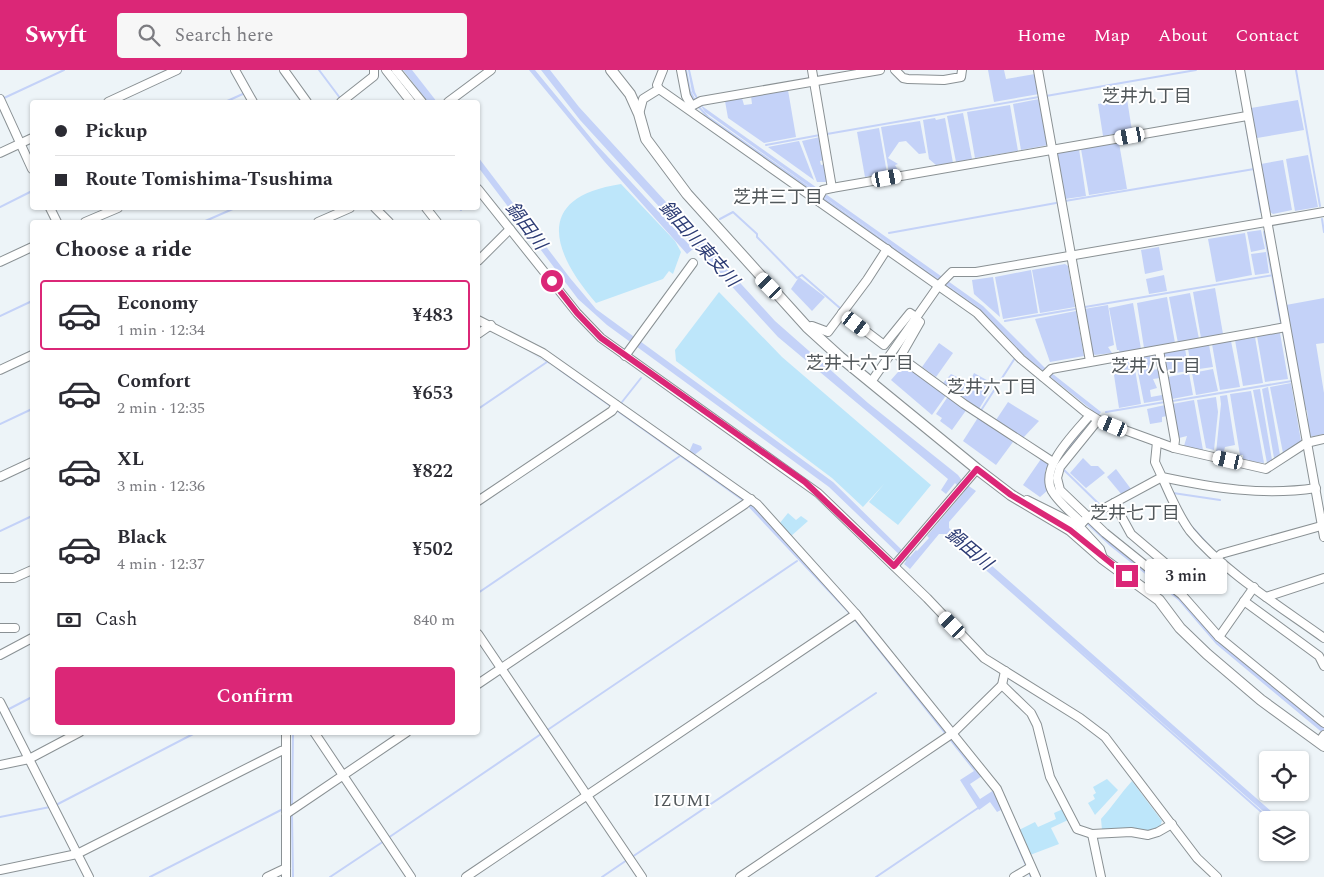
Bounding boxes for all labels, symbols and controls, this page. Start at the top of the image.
search box [117,13,467,58]
text: Swyft [25,17,87,53]
icon: search [135,21,163,49]
text: Search here [175,21,273,50]
text: Home [1017,22,1066,49]
text: Map [1094,22,1130,49]
text: About [1158,22,1208,49]
text: Contact [1236,22,1299,49]
district label: 芝井九丁目 [1102,83,1192,110]
text: Pickup [85,117,147,146]
car [1113,126,1146,146]
text: Route Tomishima-Tsushima [85,165,333,194]
car [870,168,903,188]
district label: 芝井三丁目 [733,184,823,211]
water label: 鍋田川東支川 [653,195,747,295]
water label: 鍋田川 [499,196,554,257]
text: Choose a ride [55,233,192,266]
route start [541,270,563,292]
car [753,270,784,302]
text: Economy [117,289,198,318]
icon: car [57,293,102,338]
text: ¥483 [412,301,453,330]
car [839,309,872,339]
text: 1 min · 12:34 [117,318,205,342]
district label: 芝井十六丁目 [806,350,914,377]
district label: 芝井八丁目 [1111,353,1201,380]
text: Comfort [117,367,191,396]
icon: car [57,371,102,416]
district label: 芝井六丁目 [947,374,1037,401]
text: ¥653 [412,379,453,408]
text: 2 min · 12:35 [117,396,205,420]
car [1096,413,1129,439]
text: XL [117,445,144,474]
icon: car [57,449,102,494]
car [1211,449,1244,471]
text: ¥822 [412,457,453,486]
text: 3 min · 12:36 [117,474,205,498]
district label: 芝井七丁目 [1090,500,1180,527]
water label: 鍋田川 [940,521,1000,578]
text: Black [117,523,167,552]
icon: car [57,527,102,572]
text: ¥502 [412,535,453,564]
text: 4 min · 12:37 [117,552,205,576]
callout: 3 min [1144,558,1227,594]
text: 3 min [1165,564,1207,588]
route end [1116,565,1138,587]
text: Cash [95,605,137,634]
icon: cash [55,606,83,634]
text: 840 m [413,608,455,632]
car [936,609,967,641]
button: Confirm [55,667,455,725]
map controls [1259,751,1309,861]
button: locate [1259,751,1309,801]
district label: IZUMI [653,787,711,814]
button: layers [1259,811,1309,861]

